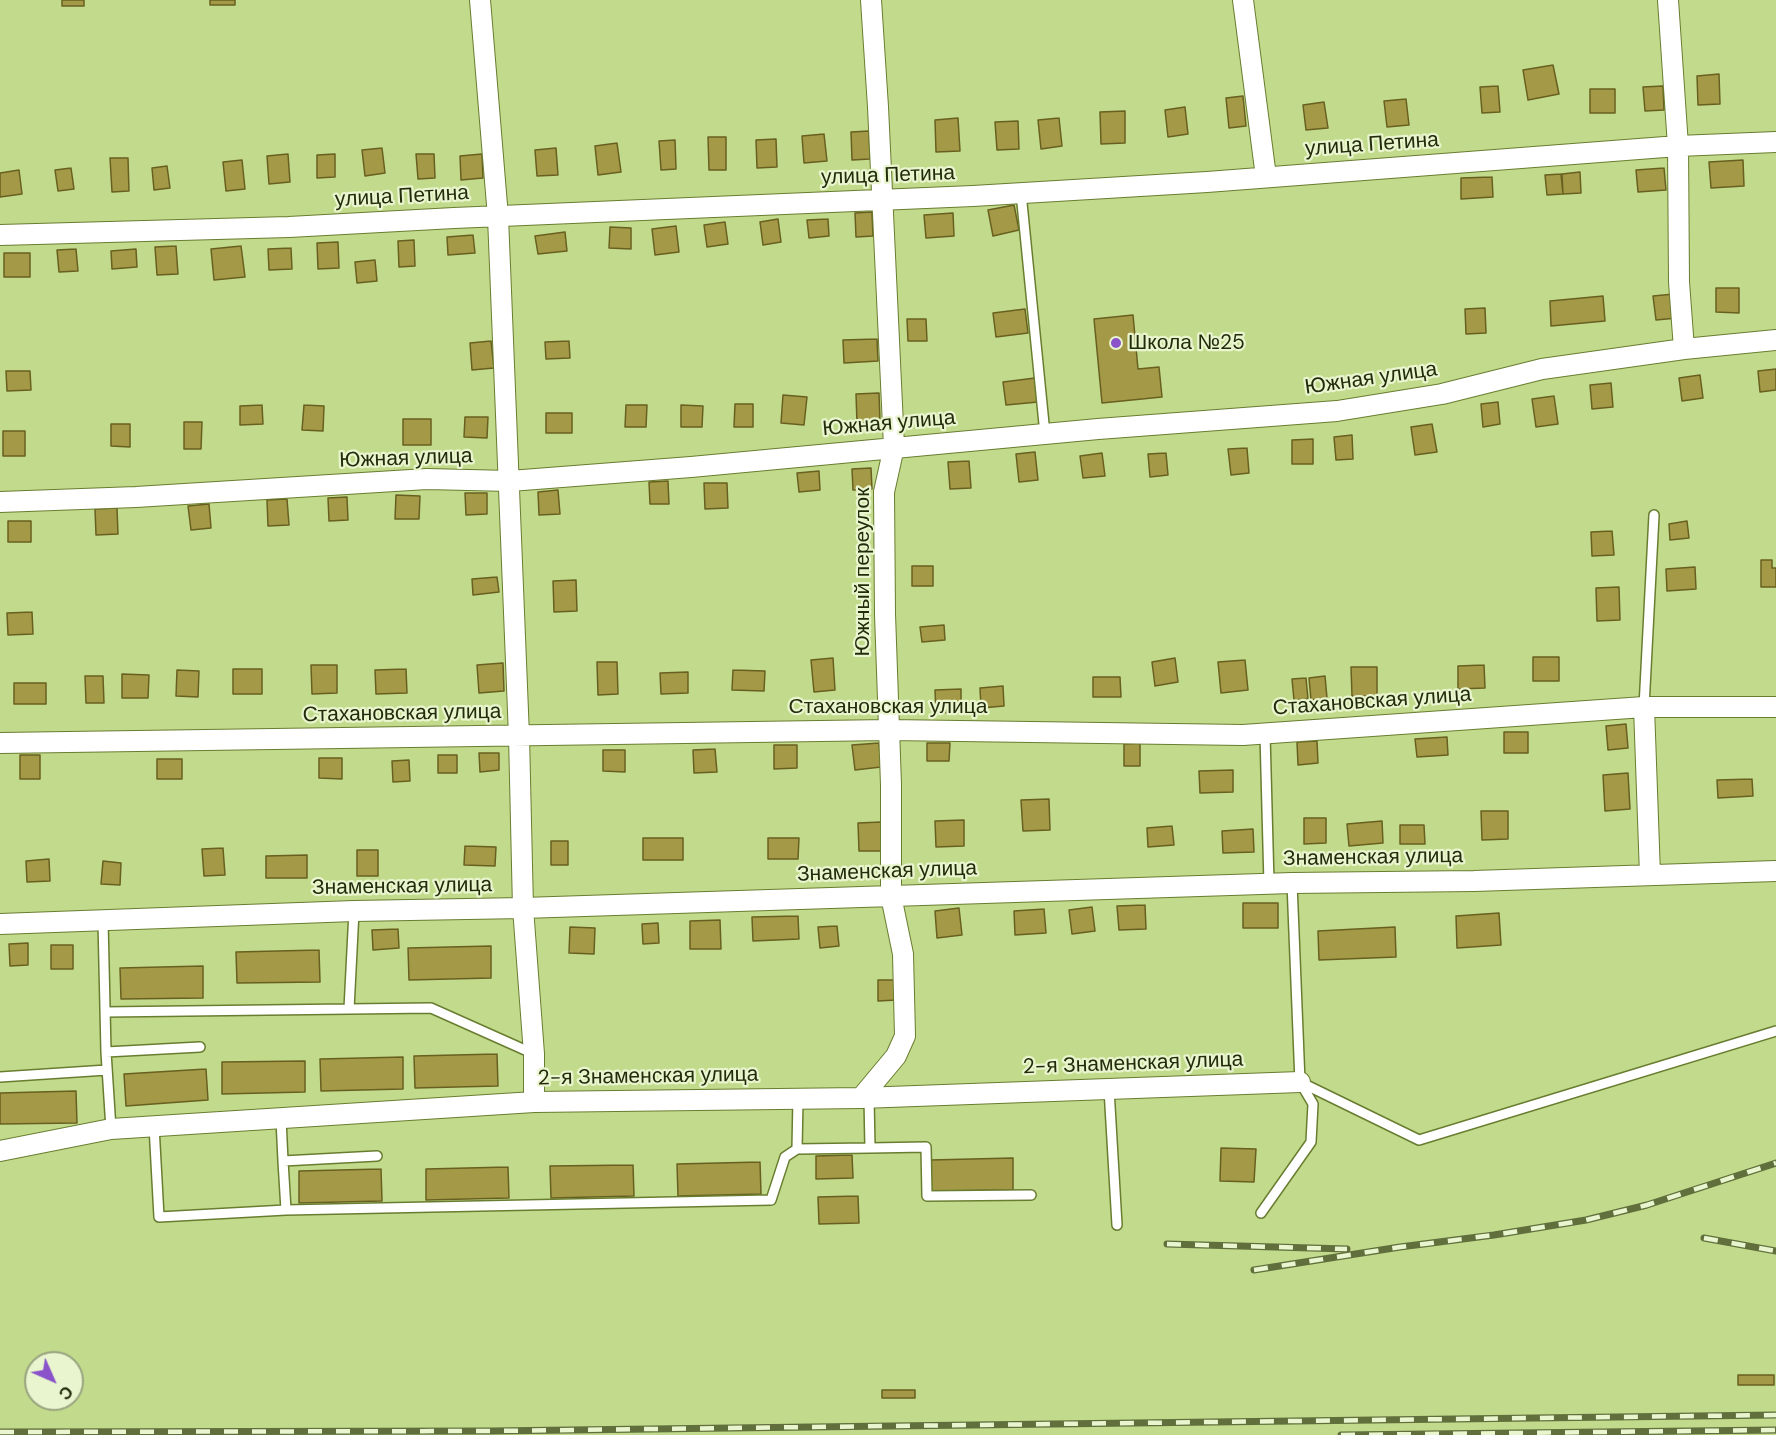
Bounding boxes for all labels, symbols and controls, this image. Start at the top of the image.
street label: улица Петина [1304,128,1440,162]
street label: улица Петина [821,161,955,191]
street label: улица Петина [334,181,470,213]
place label: Школа №25 [1128,330,1245,356]
marker: Школа №25 [1109,336,1123,350]
street label: Южная улица [1303,357,1439,401]
street label: Южная улица [822,406,956,442]
street label: Южная улица [339,444,473,474]
street label: Южный переулок [850,488,876,656]
street label: Стахановская улица [1272,682,1472,722]
street label: Стахановская улица [789,694,987,720]
street label: Стахановская улица [302,700,502,728]
street label: Знаменская улица [1283,844,1463,872]
street label: Знаменская улица [797,856,977,888]
street label: Знаменская улица [312,873,492,901]
street label: 2-я Знаменская улица [1022,1048,1244,1080]
street label: 2-я Знаменская улица [537,1062,759,1092]
north arrow [24,1351,84,1411]
text: С [54,1381,77,1404]

